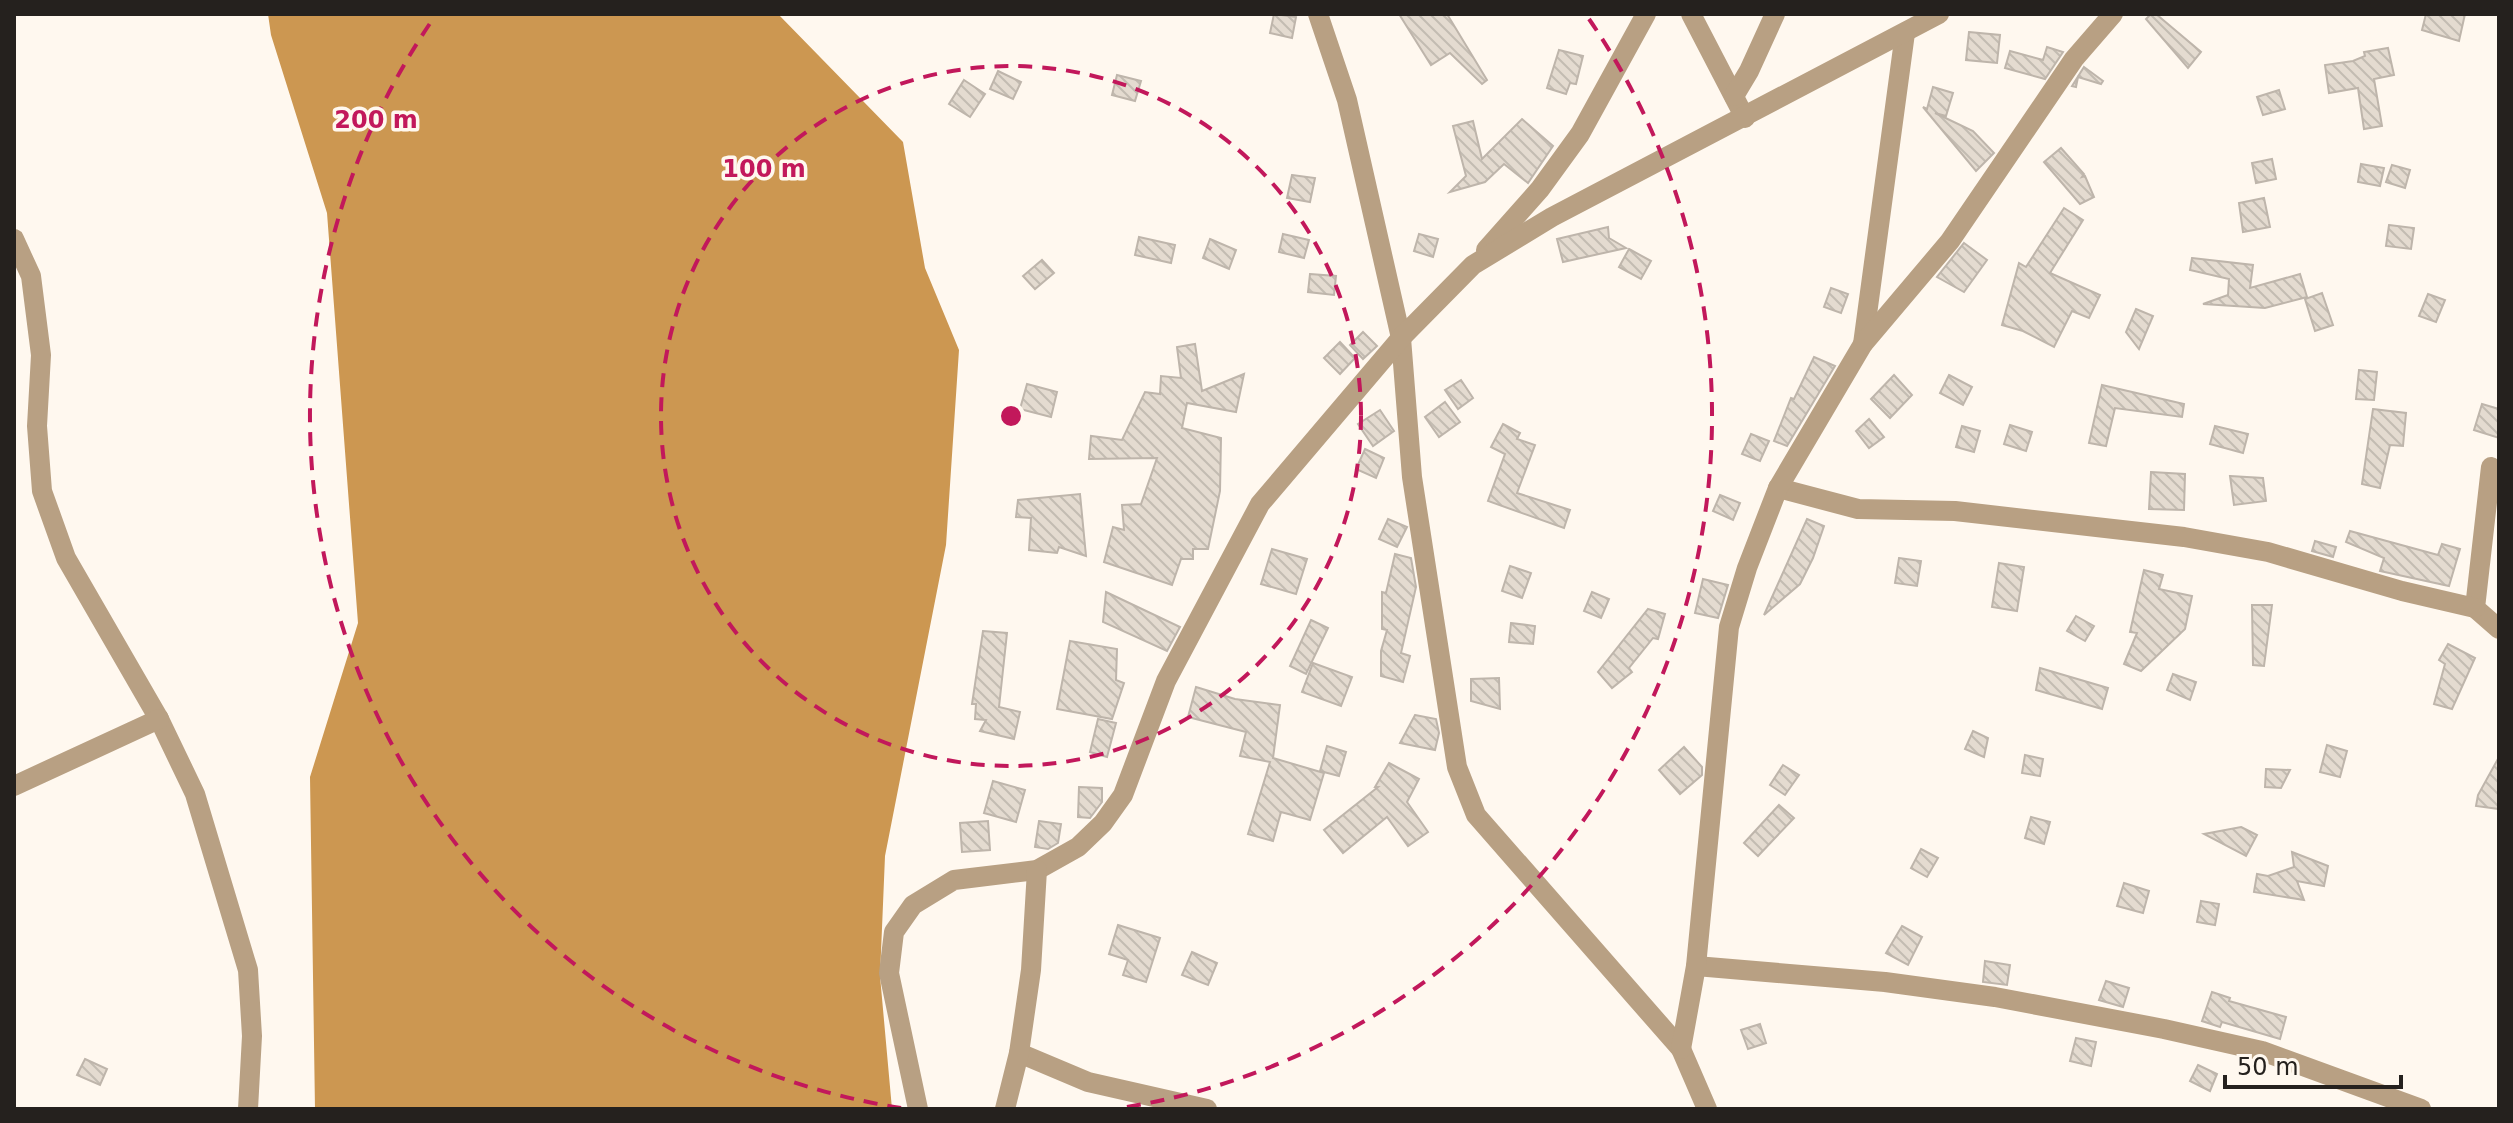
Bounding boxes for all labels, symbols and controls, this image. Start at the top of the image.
text: 200 m [334,106,418,134]
text: 100 m [722,155,806,183]
centre of rings [997,402,1025,430]
scale bar [2225,1039,2401,1089]
text: 50 m [2237,1053,2299,1081]

